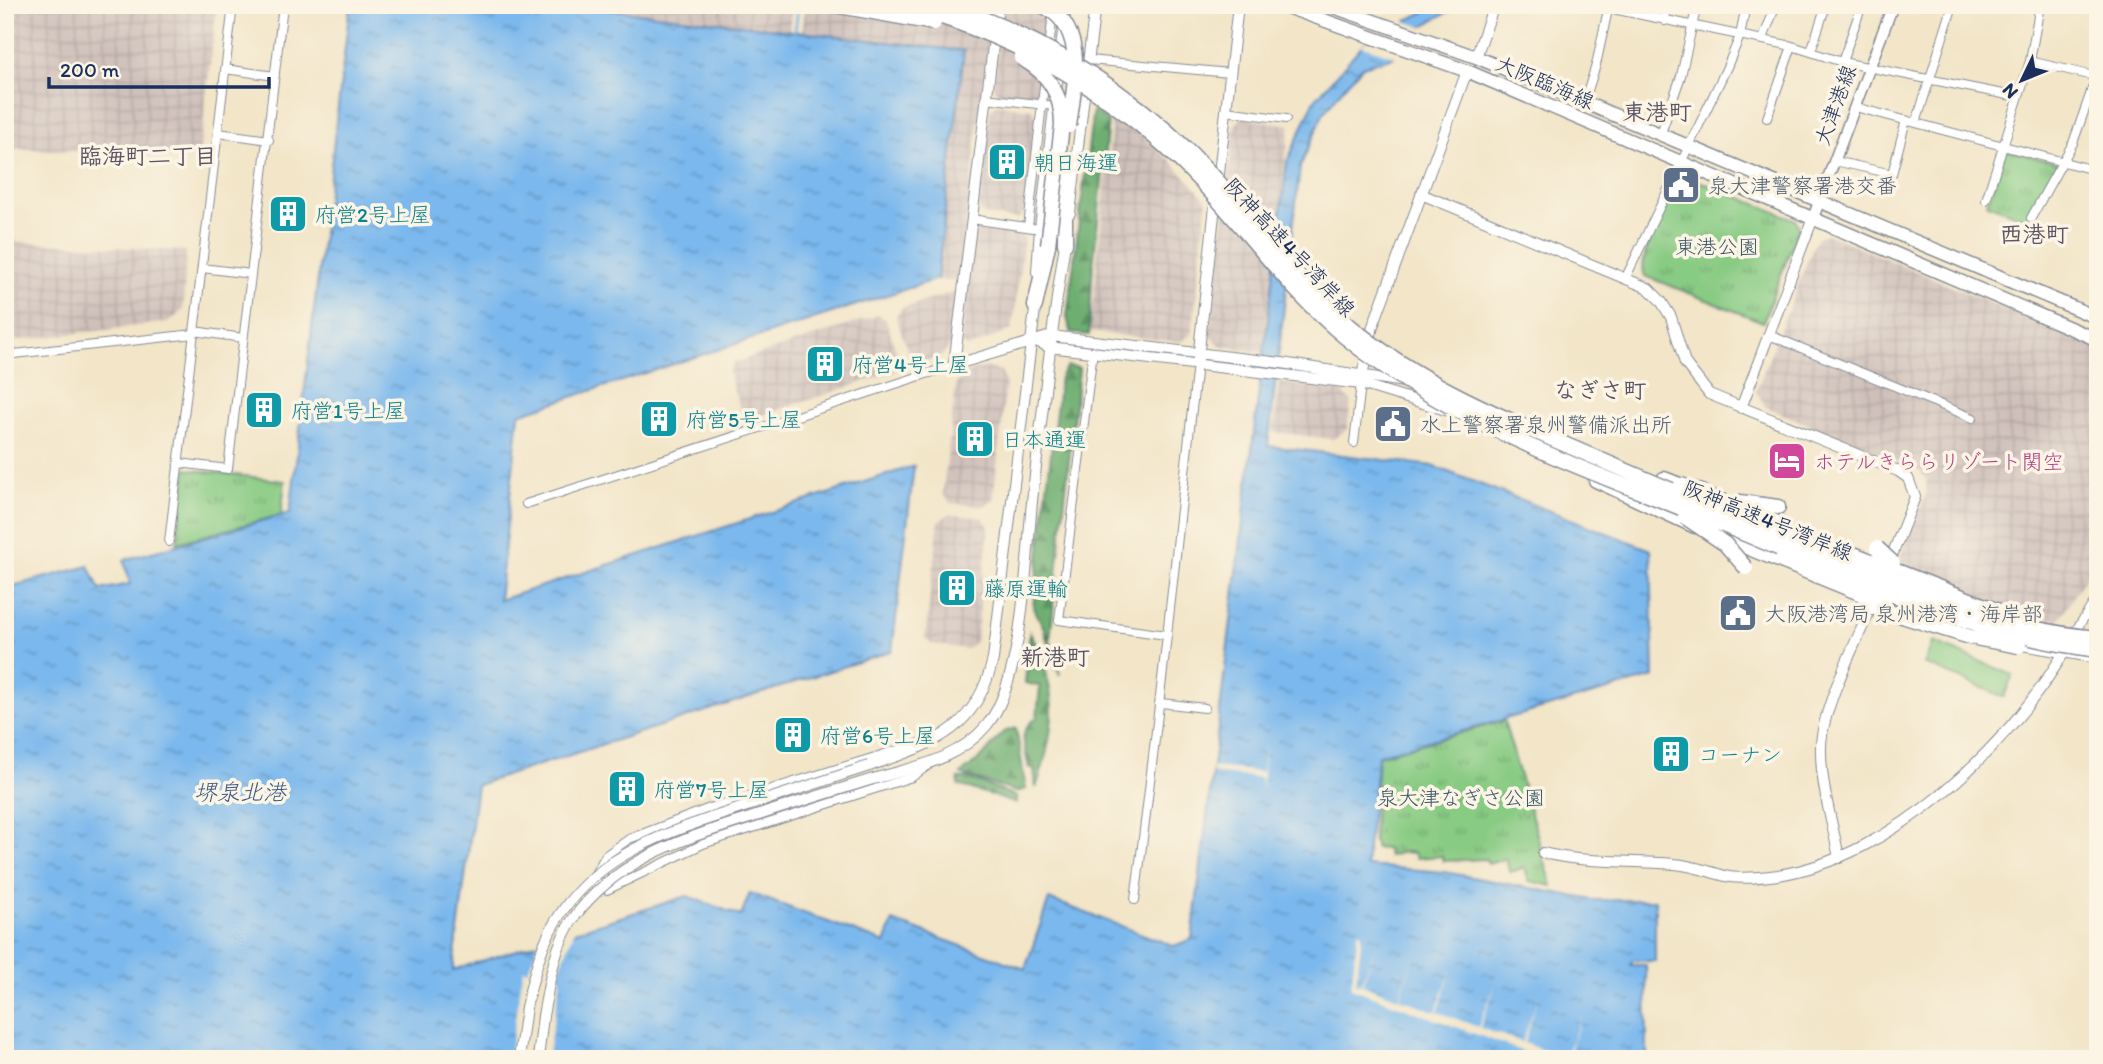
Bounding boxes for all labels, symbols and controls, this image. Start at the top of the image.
scale bar [49,46,270,90]
north arrow [1988,46,2058,116]
street label: 大阪臨海線 [1492,50,1598,114]
text: 200 m [60,57,120,82]
street label: 大津港線 [1809,61,1861,149]
text: N [1997,79,2023,104]
district label: 東港町 [1623,98,1692,126]
building icon: 朝日海運 [986,141,1028,183]
district label: 臨海町二丁目 [79,142,217,170]
place label: 朝日海運 [1034,150,1118,175]
public building icon: 泉大津警察署港交番 [1660,164,1702,206]
street label: 阪神高速4号湾岸線 [1219,172,1361,322]
place label: 泉大津警察署港交番 [1708,173,1897,198]
building icon: 府営2号上屋 [267,193,309,235]
place label: 府営2号上屋 [315,202,431,227]
district label: 西港町 [2000,220,2069,248]
park label: 東港公園 [1675,234,1759,259]
building icon: 府営4号上屋 [804,343,846,385]
place label: 府営4号上屋 [852,352,970,377]
district label: なぎさ町 [1554,376,1646,404]
building icon: 府営1号上屋 [243,389,285,431]
place label: 府営1号上屋 [291,398,406,423]
building icon: 府営5号上屋 [638,398,680,440]
public building icon: 水上警察署泉州警備派出所 [1372,403,1414,445]
place label: 府営5号上屋 [686,407,802,432]
place label: 水上警察署泉州警備派出所 [1420,412,1672,437]
building icon: 日本通運 [954,418,996,460]
place label: 日本通運 [1002,427,1086,452]
hotel icon: ホテルきららリゾート関空 [1766,440,1808,482]
place label: ホテルきららリゾート関空 [1814,449,2063,474]
street label: 阪神高速4号湾岸線 [1680,475,1856,565]
building icon: 藤原運輸 [936,567,978,609]
place label: 藤原運輸 [984,576,1068,601]
public building icon: 大阪港湾局 泉州港湾・海岸部 [1717,592,1759,634]
place label: 大阪港湾局 泉州港湾・海岸部 [1765,601,2043,626]
district label: 新港町 [1021,643,1090,671]
building icon: 府営6号上屋 [772,714,814,756]
place label: 府営6号上屋 [820,723,936,748]
building icon: コーナン [1650,733,1692,775]
place label: コーナン [1698,742,1782,767]
building icon: 府営7号上屋 [606,768,648,810]
place label: 府営7号上屋 [654,777,769,802]
water label: 堺泉北港 [194,778,288,806]
park label: 泉大津なぎさ公園 [1377,785,1545,810]

